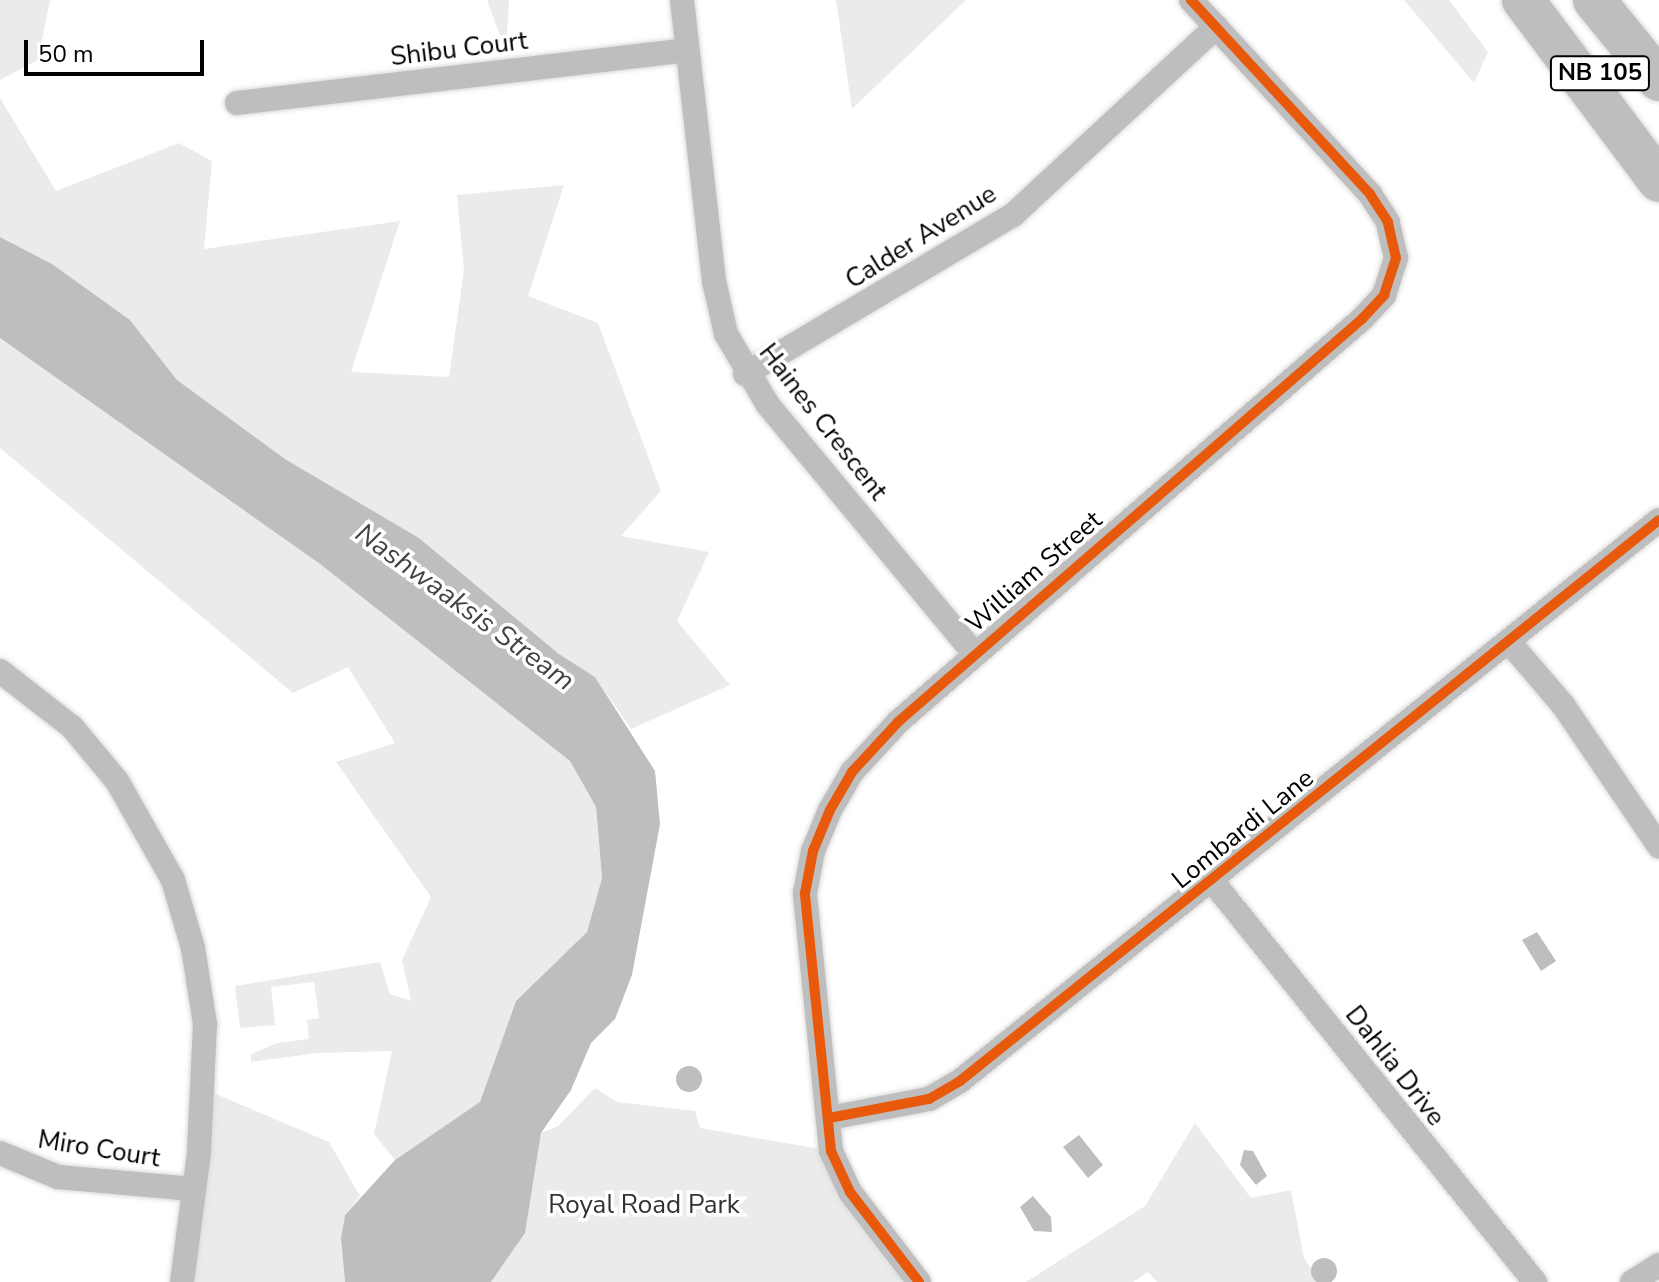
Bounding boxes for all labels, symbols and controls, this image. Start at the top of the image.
scale bar [28,24,208,74]
street label: Shibu Court [389,25,529,73]
text: 50 m [38,38,94,70]
road number: NB 105 [1548,53,1652,93]
street label: Calder Avenue [840,178,1002,296]
street label: Haines Crescent [752,338,894,506]
street label: William Street [960,505,1108,639]
water label: Nashwaaksis Stream [349,516,581,698]
street label: Lombardi Lane [1166,762,1320,896]
street label: Dahlia Drive [1338,1000,1452,1132]
street label: Miro Court [36,1124,162,1174]
park label: Royal Road Park [548,1189,740,1221]

